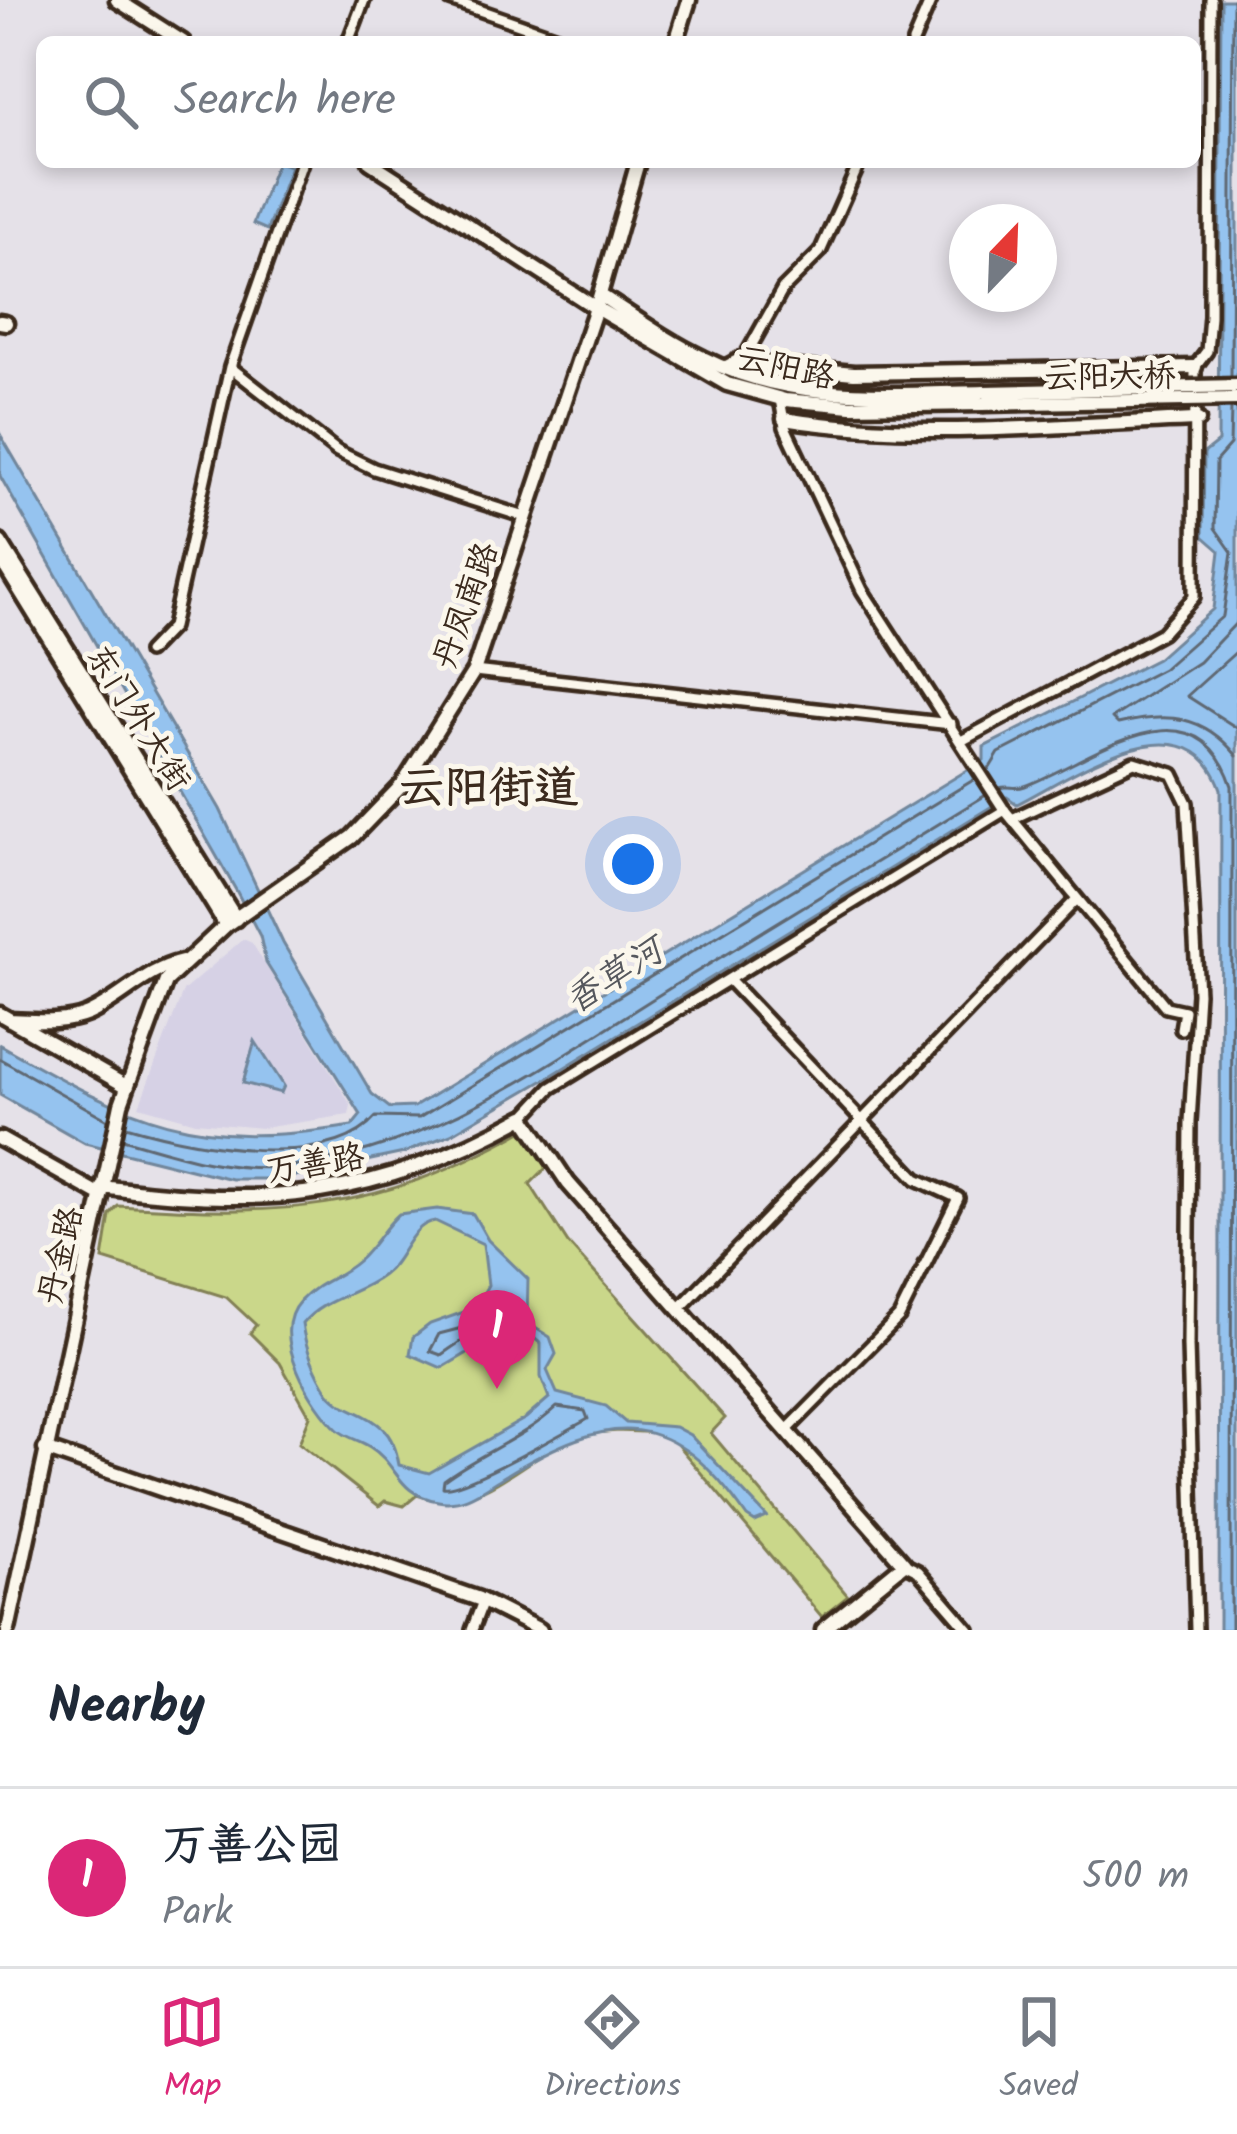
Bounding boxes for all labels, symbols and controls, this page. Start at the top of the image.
search box [36,36,1201,168]
text: Search here [174,66,396,138]
icon: search [78,69,144,135]
north arrow [949,204,1057,312]
street label: 云阳路 [731,333,839,406]
street label: 云阳大桥 [1044,351,1177,406]
street label: 丹凤南路 [420,535,515,677]
street label: 东门外大街 [71,635,203,803]
district label: 云阳街道 [399,754,579,826]
your location [603,834,663,894]
water label: 香草河 [554,922,680,1030]
street label: 万善路 [263,1132,369,1199]
street label: 丹金路 [25,1202,99,1310]
pin: 1 [458,1290,536,1389]
text: Nearby [48,1668,205,1749]
text: 万善公园 [162,1811,342,1883]
text: 1 [81,1847,93,1909]
text: 500 m [1082,1847,1189,1909]
text: Park [162,1883,233,1945]
tab: Map [159,1989,225,2114]
tab: Directions [544,1989,681,2114]
tab: Saved [999,1989,1078,2114]

